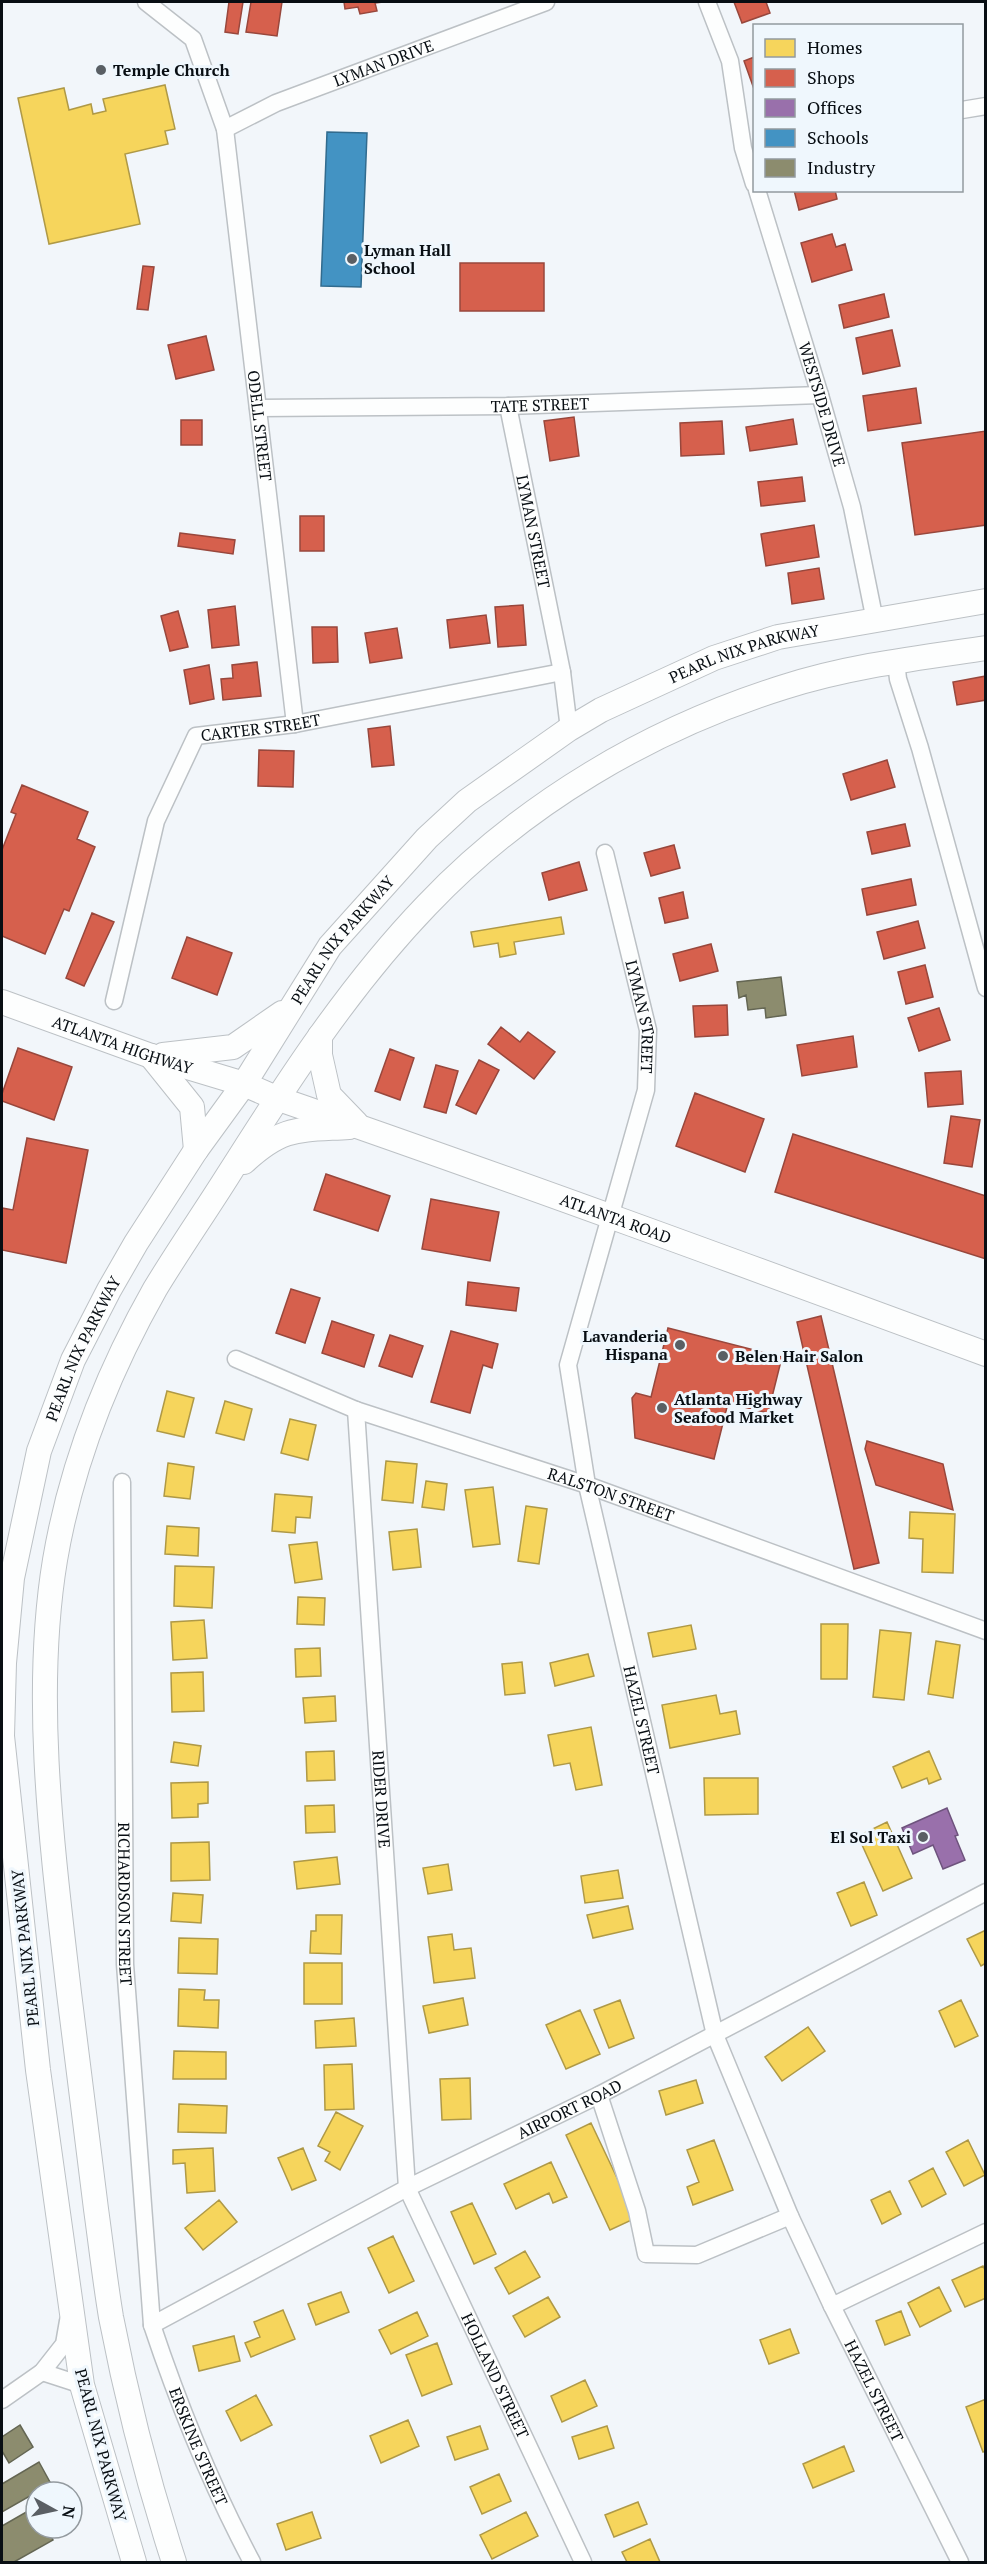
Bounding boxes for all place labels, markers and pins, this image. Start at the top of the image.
place label: Temple Church [113,59,230,81]
marker: Temple Church [94,63,108,77]
place label: Lyman Hall School [364,239,451,279]
marker: Lyman Hall School [345,252,359,266]
place label: Lavanderia Hispana [583,1325,668,1365]
marker: Lavanderia Hispana [673,1338,687,1352]
place label: Belen Hair Salon [735,1345,864,1367]
marker: Belen Hair Salon [716,1349,730,1363]
place label: Atlanta Highway Seafood Market [674,1388,803,1428]
marker: Atlanta Highway Seafood Market [655,1401,669,1415]
place label: El Sol Taxi [830,1826,911,1848]
marker: El Sol Taxi [916,1830,930,1844]

